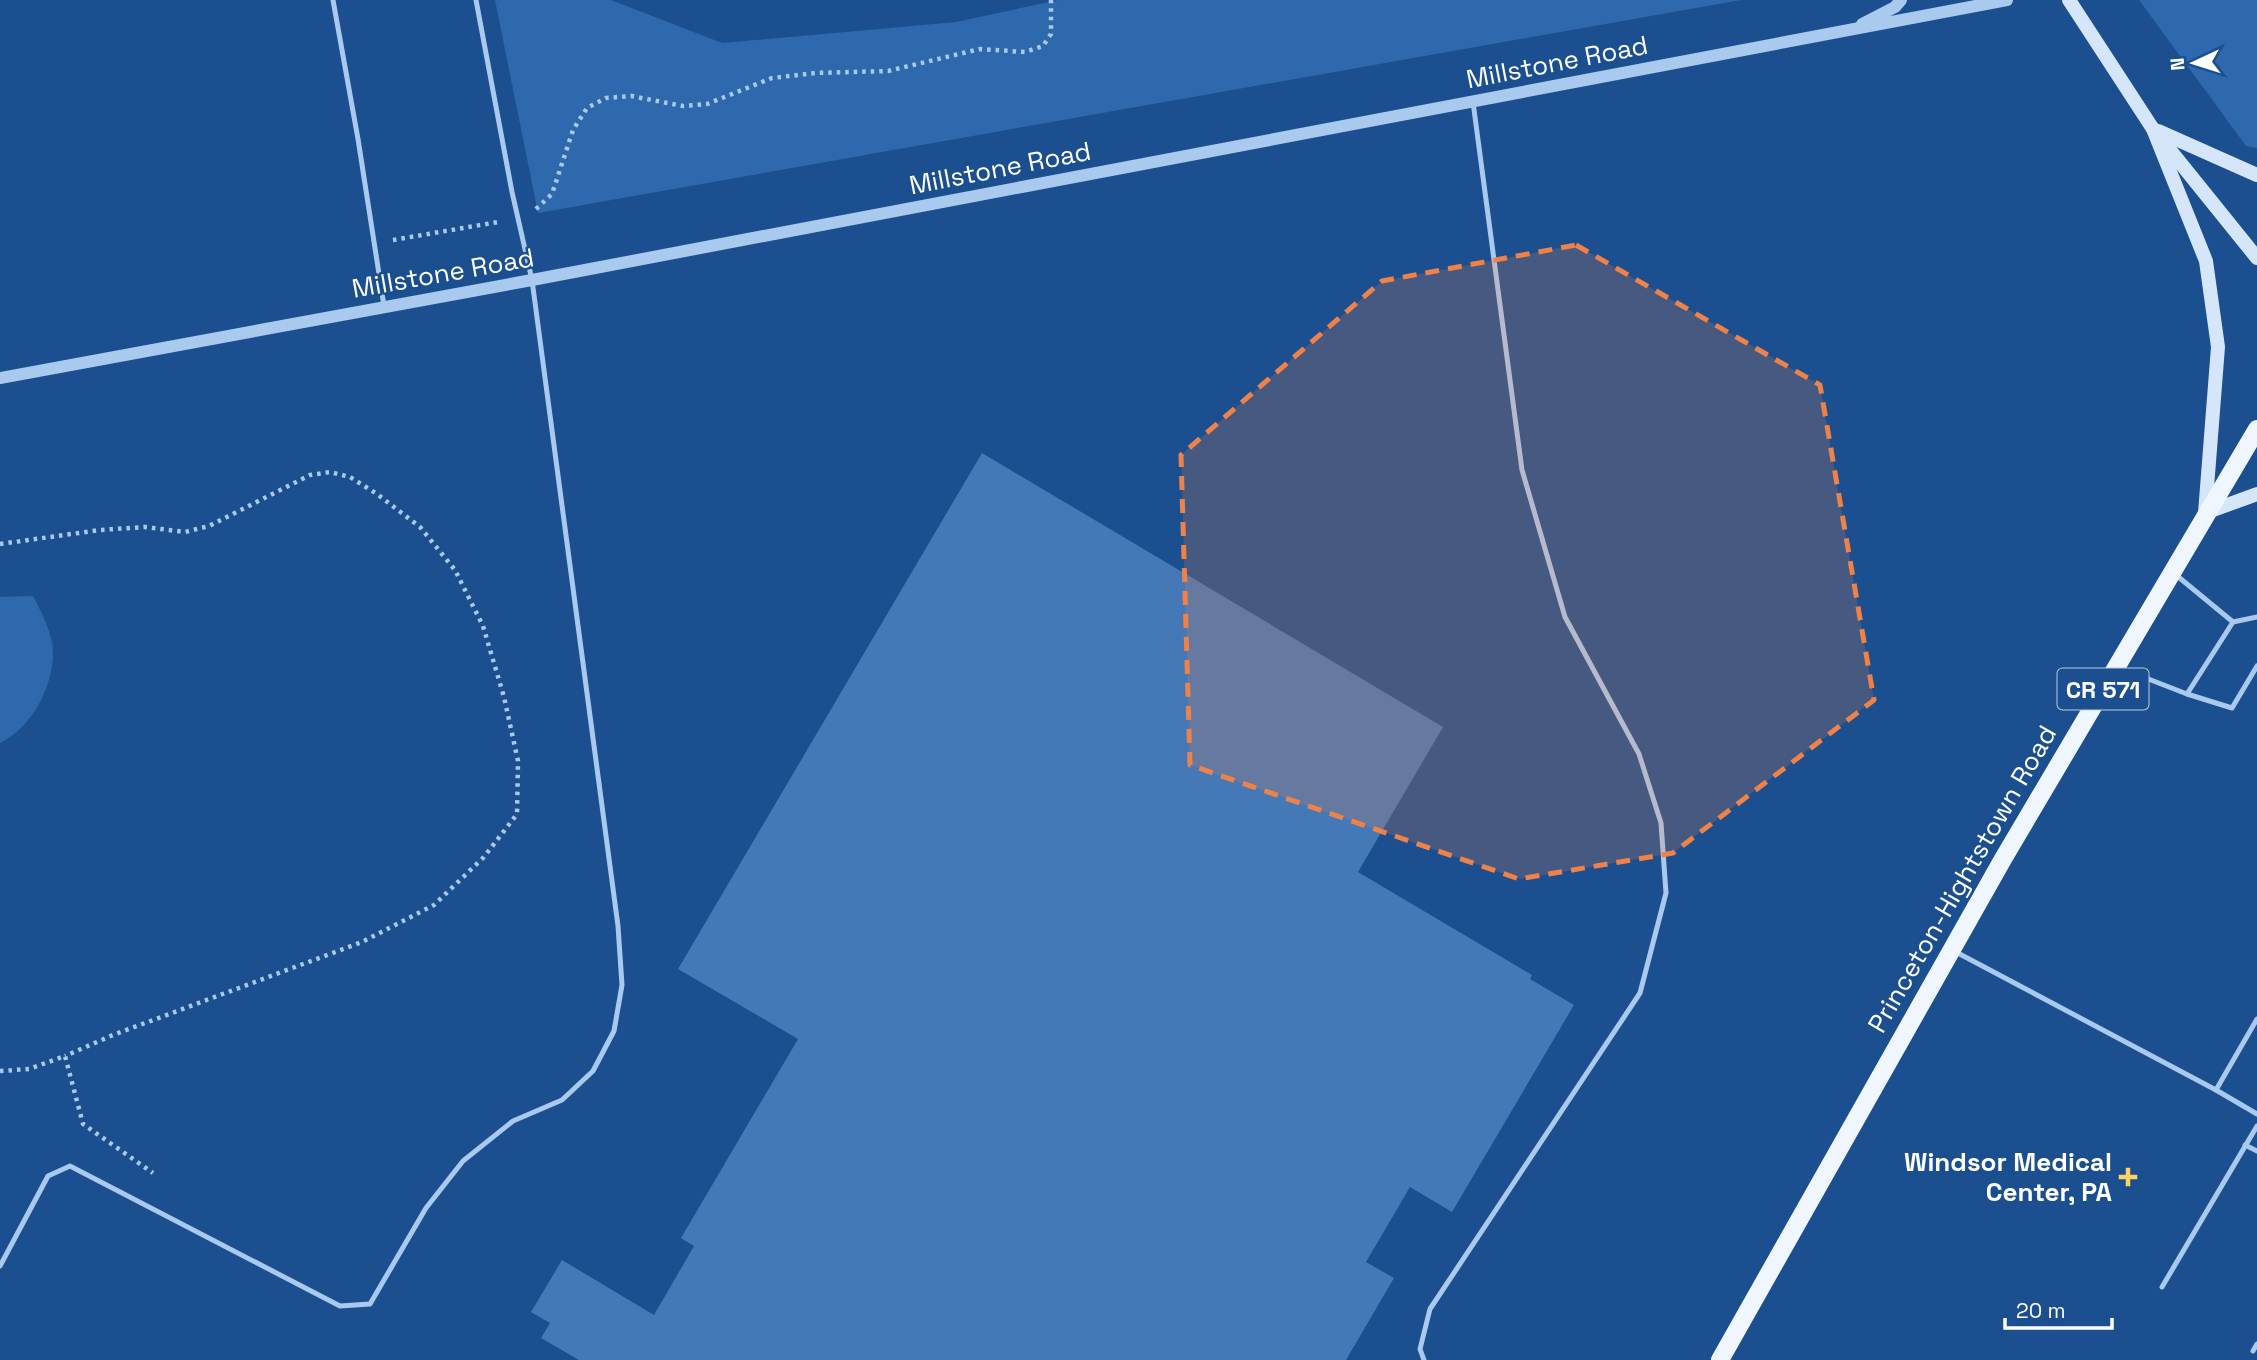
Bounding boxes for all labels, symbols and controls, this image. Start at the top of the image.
street label: Millstone Road [1463,28,1651,96]
north arrow [2159,28,2229,98]
text: N [2165,57,2190,71]
street label: Millstone Road [906,134,1094,202]
street label: Millstone Road [349,240,537,306]
road number: CR 571 [2058,668,2148,710]
street label: Princeton-Hightstown Road [1860,719,2064,1039]
place label: Windsor Medical Center, PA [1904,1145,2113,1209]
marker: Windsor Medical Center, PA [2118,1167,2138,1187]
scale bar [2005,1286,2112,1330]
text: 20 m [2016,1297,2066,1324]

